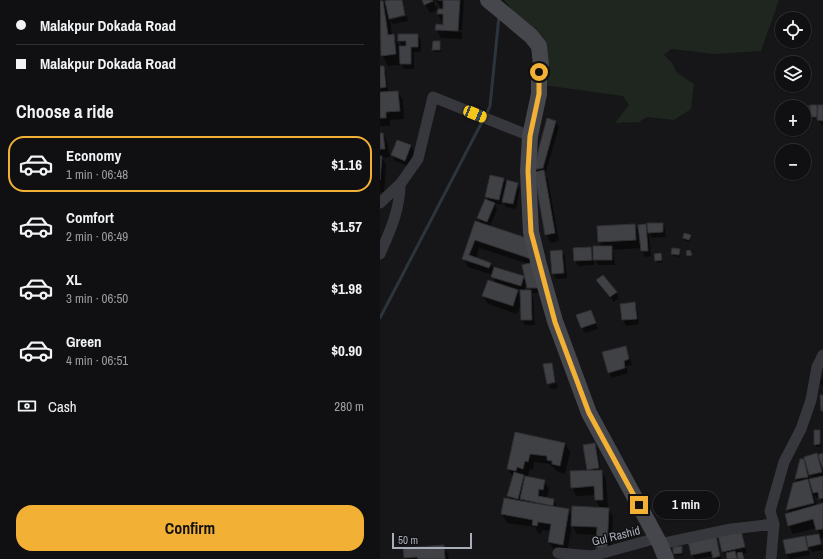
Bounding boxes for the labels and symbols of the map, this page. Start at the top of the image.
route start [530,63,548,81]
car [462,104,488,124]
callout: 1 min [653,491,719,519]
route end [630,496,648,514]
street label: Gul Rashid [590,522,642,550]
scale bar [392,531,472,550]

